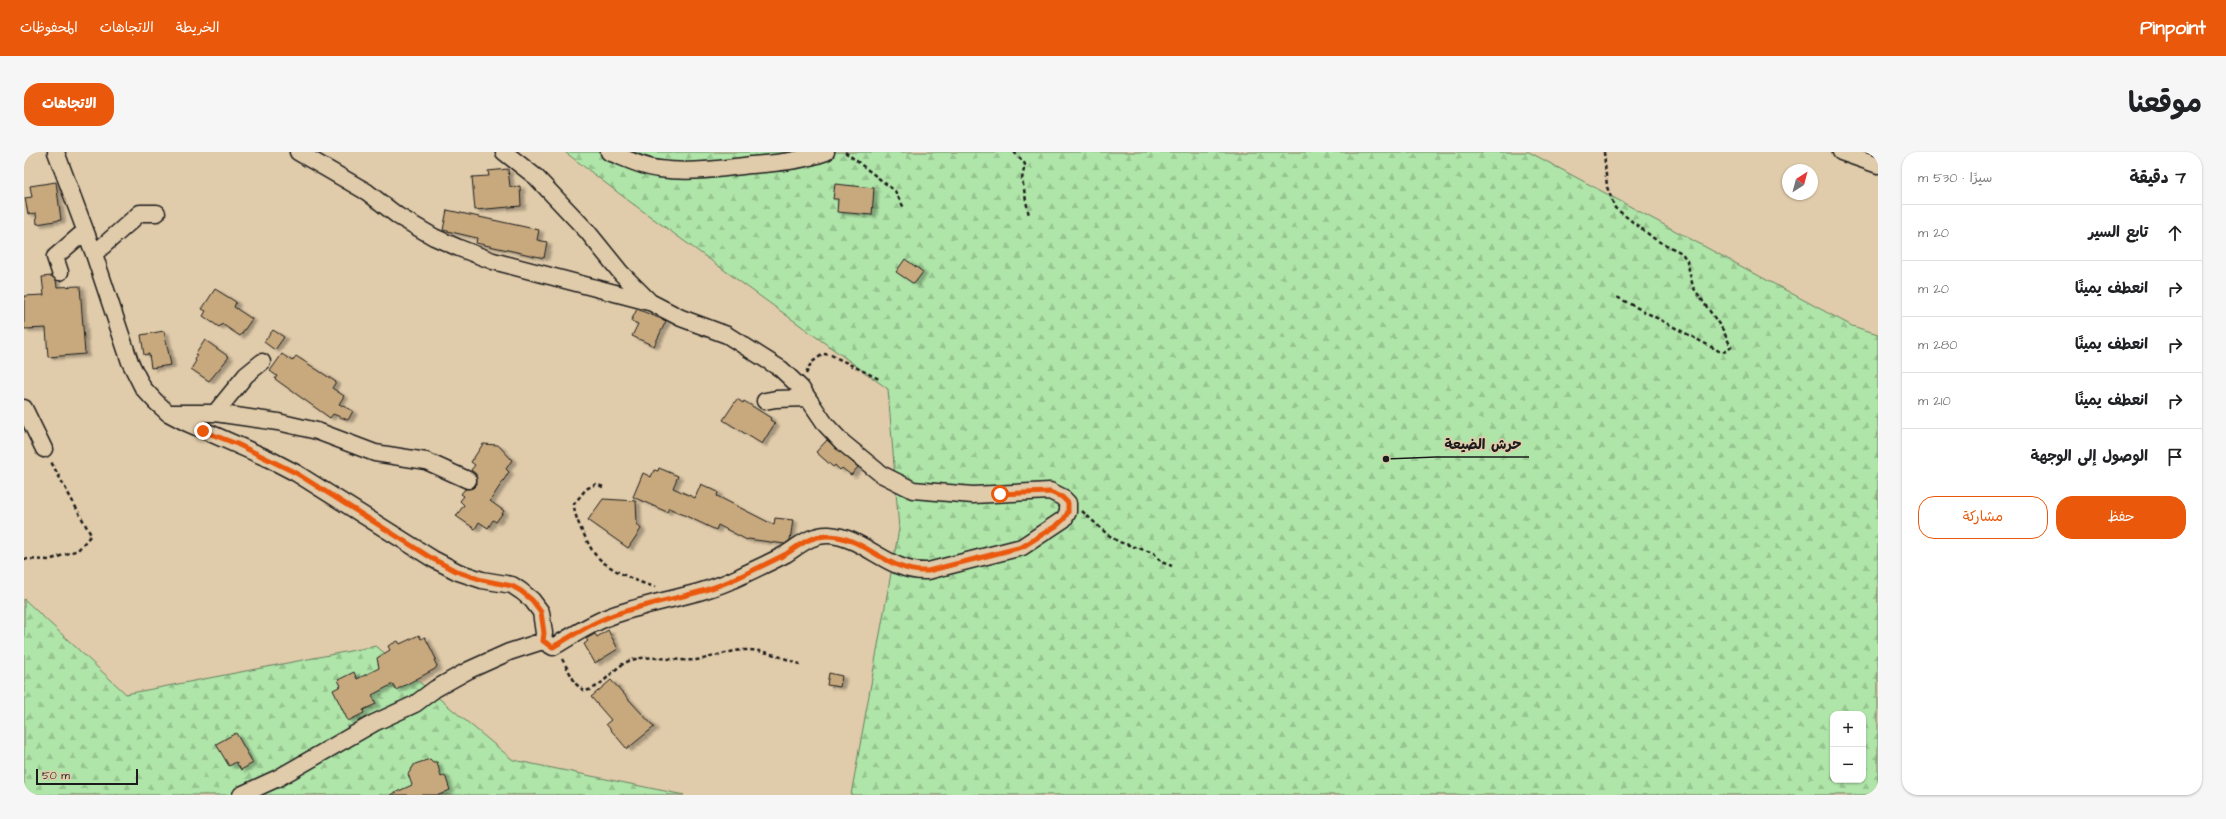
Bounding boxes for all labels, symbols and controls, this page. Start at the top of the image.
text: Pinpoint [2140,15,2206,42]
text: المحفوظات [20,18,78,38]
text: الاتجاهات [100,18,154,38]
text: الخريطة [176,18,219,38]
button: الاتجاهات [24,83,114,126]
text: موقعنا [2128,84,2202,123]
north arrow [1782,164,1818,200]
text: 7 دقيقة [2130,166,2186,190]
text: سيرًا · 530 m [1918,169,1992,187]
text: تابع السير [2089,222,2148,243]
icon: ahead [2164,222,2186,244]
text: 20 m [1918,224,1949,242]
text: انعطف يمينًا [2075,278,2148,299]
icon: right [2164,278,2186,300]
text: 20 m [1918,280,1949,298]
text: انعطف يمينًا [2075,334,2148,355]
icon: right [2164,334,2186,356]
text: 280 m [1918,336,1957,354]
text: انعطف يمينًا [2075,390,2148,411]
icon: right [2164,390,2186,412]
text: 210 m [1918,392,1951,410]
route end [194,422,212,440]
callout: حرش الضيعة [1436,431,1529,457]
text: حرش الضيعة [1445,435,1521,455]
text: الوصول إلى الوجهة [2031,446,2148,467]
icon: arrive [2164,446,2186,468]
route start [991,485,1009,503]
button: مشاركة [1918,496,2048,539]
button: حفظ [2056,496,2186,539]
map controls [1830,711,1866,783]
button: + [1830,711,1866,747]
button: − [1830,747,1866,783]
scale bar [36,767,138,786]
text: 50 m [42,768,70,783]

